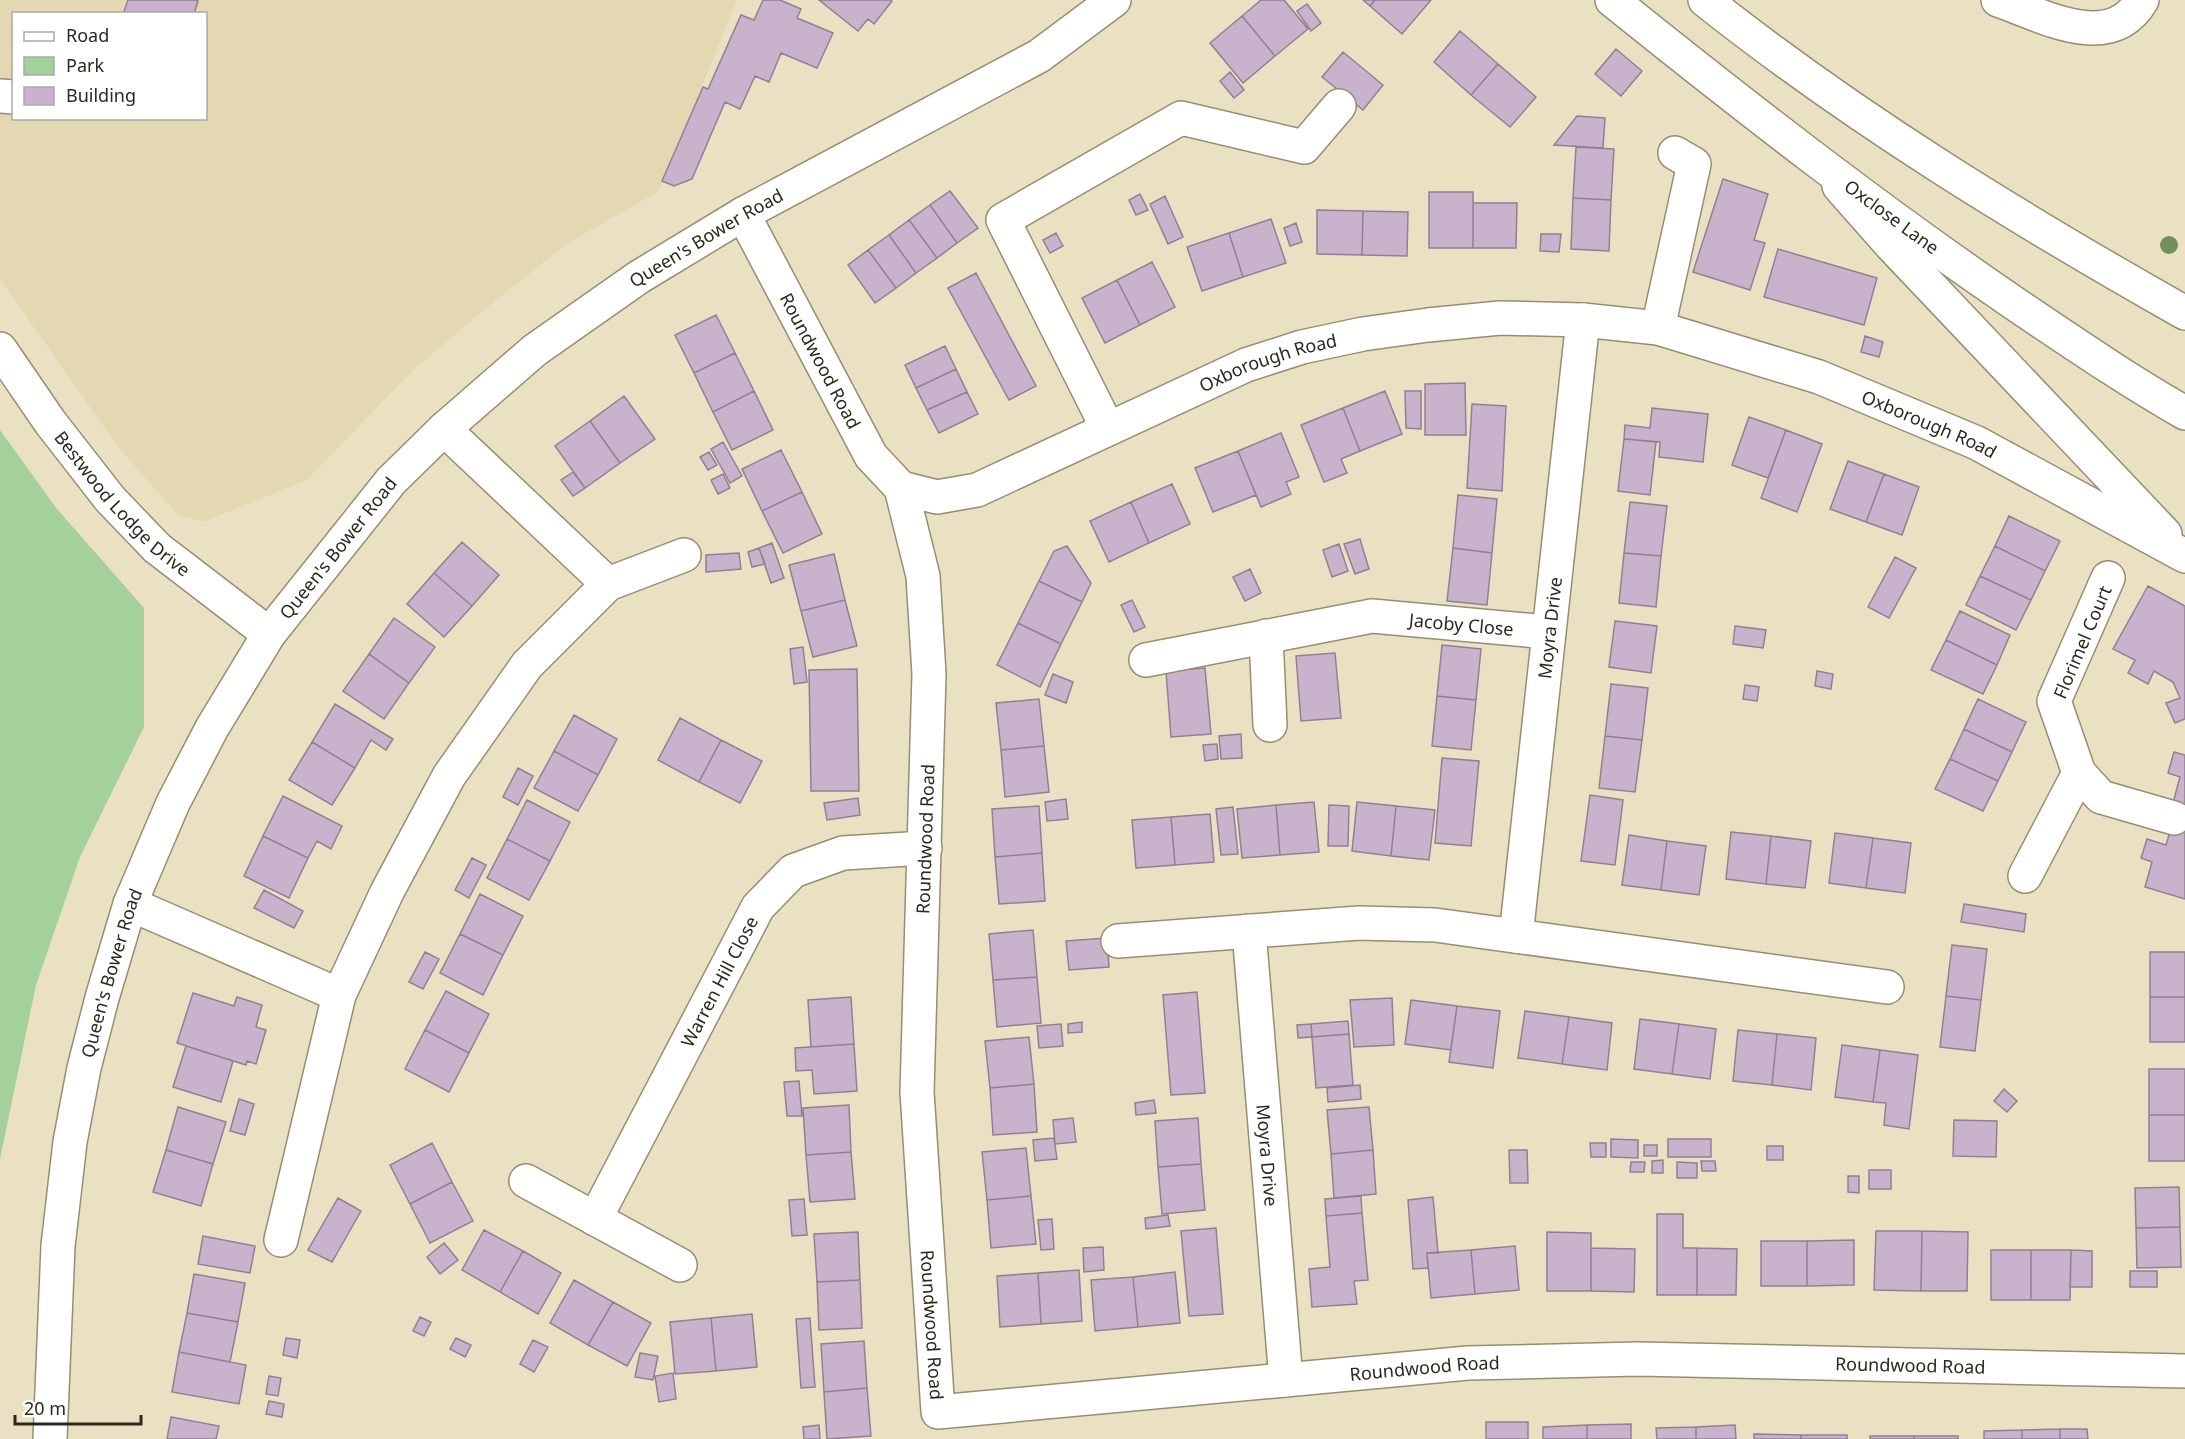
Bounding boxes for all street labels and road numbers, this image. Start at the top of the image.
street label: Oxclose Lane [1840,174,1944,259]
street label: Queen's Bower Road [624,183,787,293]
street label: Roundwood Road [775,289,866,433]
street label: Oxborough Road [1195,328,1339,397]
street label: Oxborough Road [1858,384,2001,464]
street label: Bestwood Lodge Drive [49,426,195,581]
street label: Queen's Bower Road [274,472,402,624]
street label: Moyra Drive [1532,576,1567,680]
street label: Florimel Court [2047,581,2117,702]
street label: Jacoby Close [1406,607,1515,641]
street label: Roundwood Road [910,763,940,915]
street label: Queen's Bower Road [75,884,147,1060]
street label: Warren Hill Close [675,912,763,1051]
street label: Moyra Drive [1251,1103,1284,1207]
street label: Roundwood Road [915,1249,949,1401]
street label: Roundwood Road [1349,1350,1500,1386]
street label: Roundwood Road [1835,1351,1986,1379]

